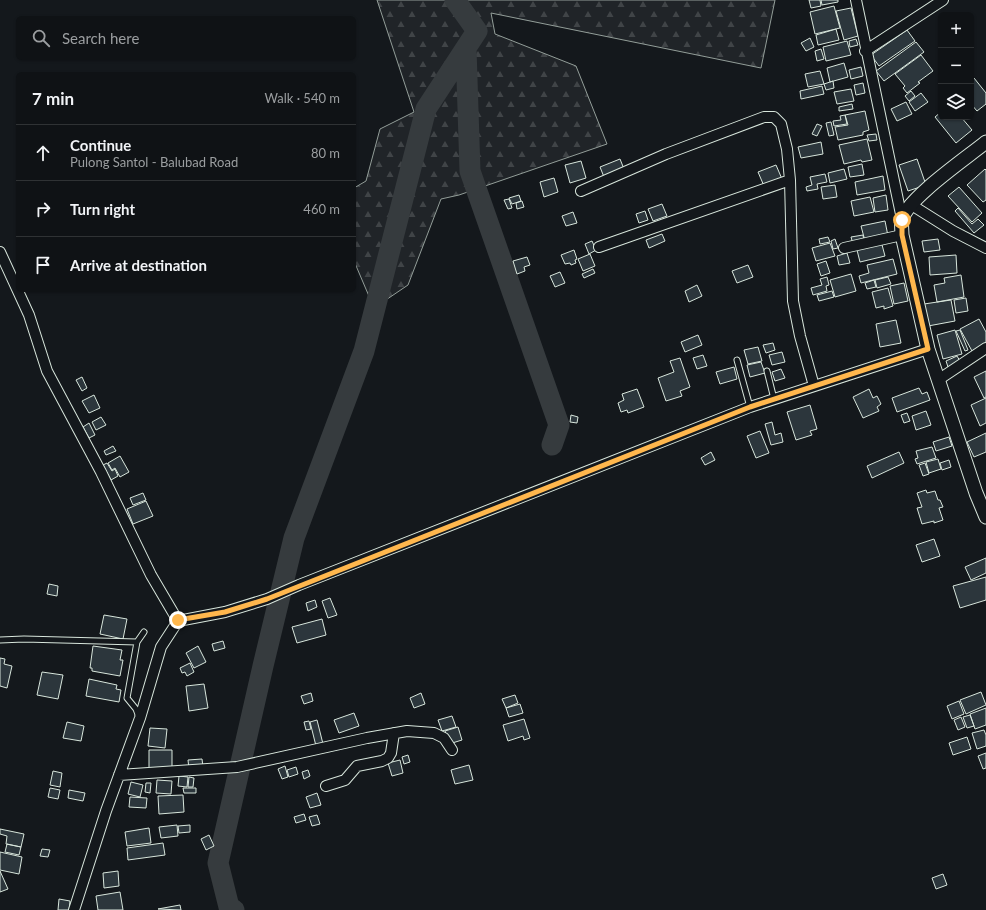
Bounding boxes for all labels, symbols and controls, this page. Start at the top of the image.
map controls [938,12,974,120]
button: + [938,12,974,48]
search box [16,16,356,60]
icon: search [30,27,52,49]
text: Search here [62,29,139,47]
button: − [938,48,974,84]
button: layers [938,84,974,120]
text: 7 min [32,88,74,109]
text: Walk · 540 m [264,90,340,106]
text: Continue [70,136,131,154]
icon: ahead [32,142,54,164]
text: 80 m [311,145,340,161]
text: Pulong Santol - Balubad Road [70,154,238,170]
icon: right [32,198,54,220]
text: Turn right [70,200,135,218]
text: 460 m [303,201,340,217]
route start [893,211,911,229]
icon: arrive [32,254,54,276]
text: Arrive at destination [70,256,207,274]
route end [169,611,187,629]

